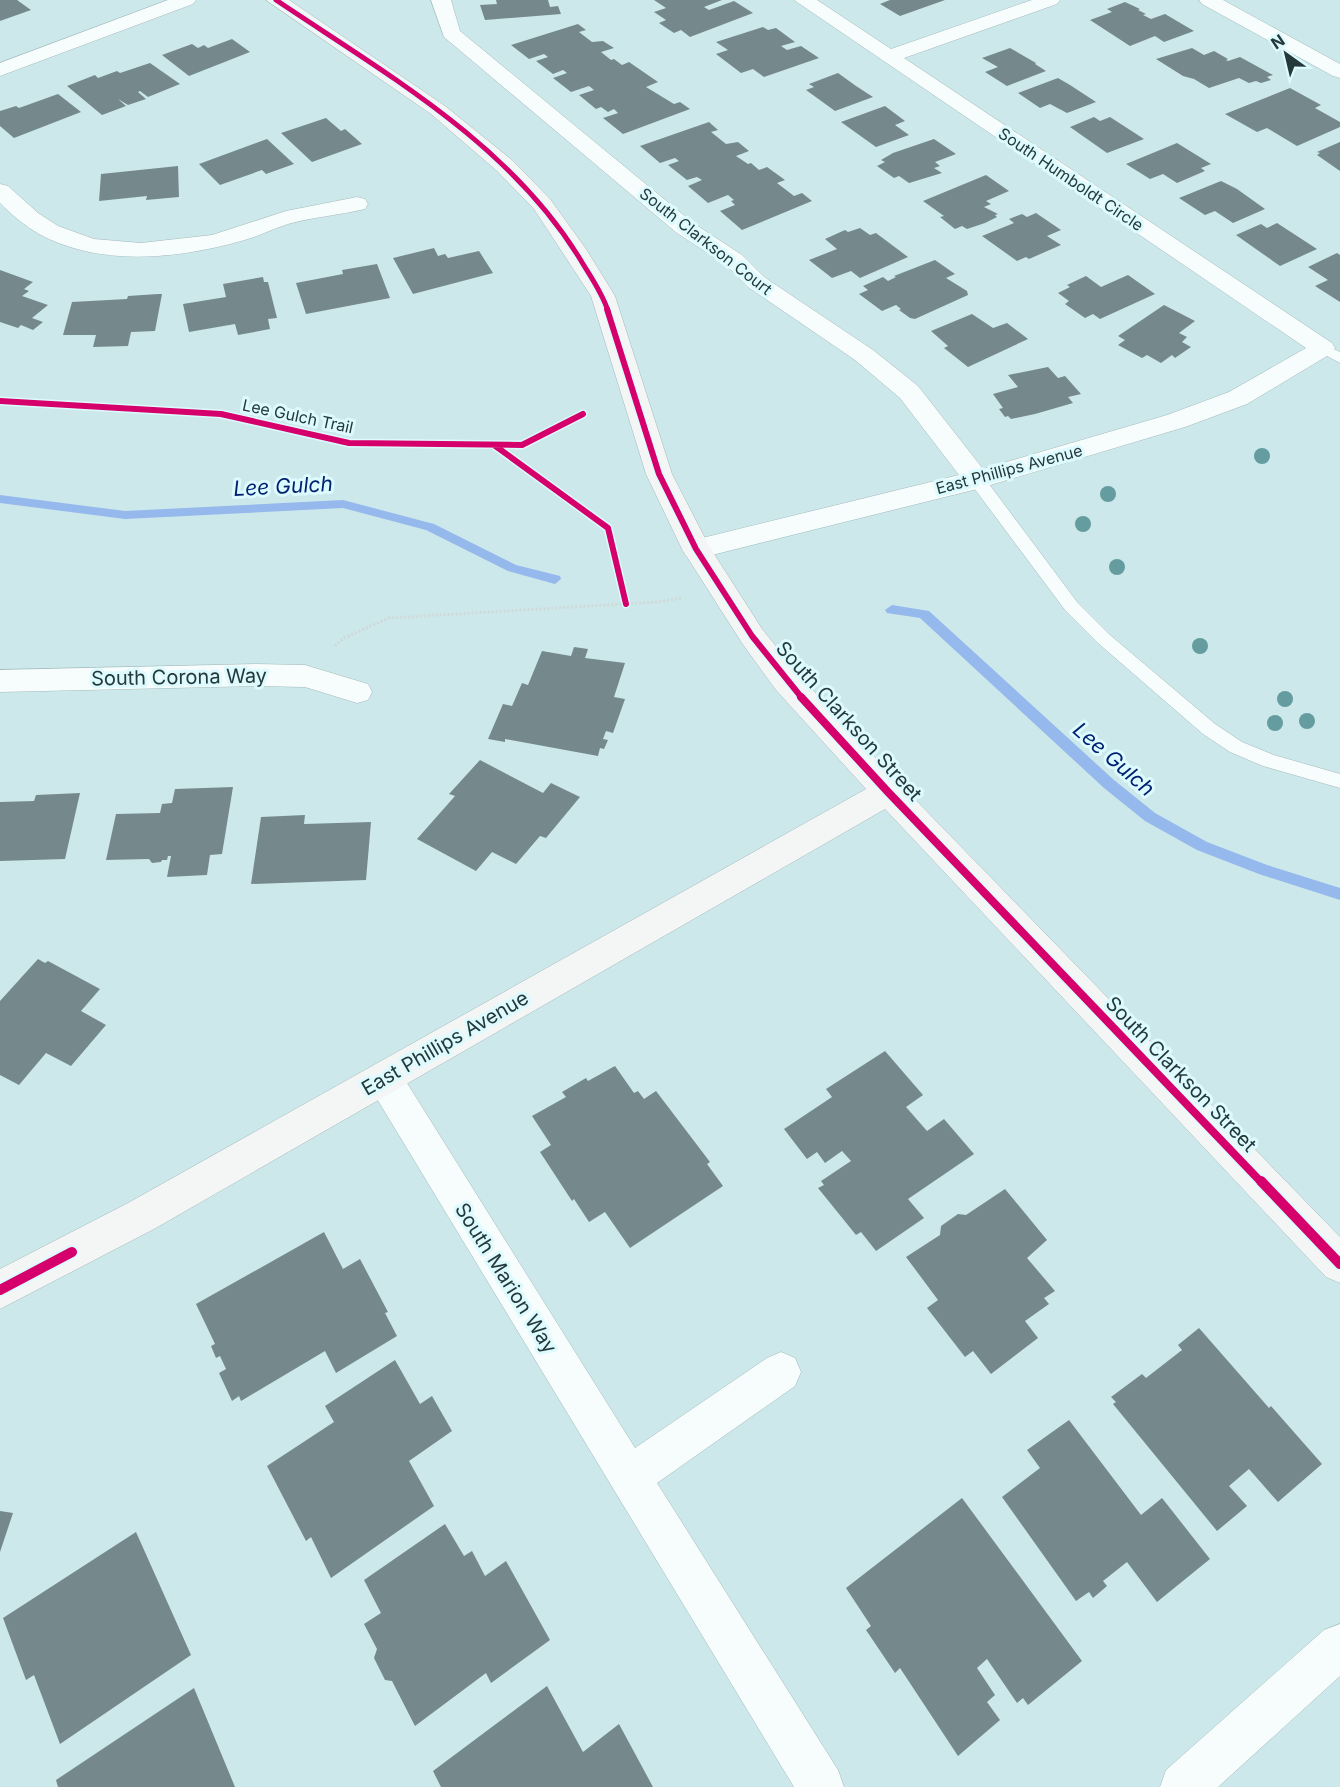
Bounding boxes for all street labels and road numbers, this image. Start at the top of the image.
street label: South Humboldt Circle [995,123,1147,235]
street label: South Clarkson Court [636,183,776,299]
street label: Lee Gulch Trail [241,394,355,438]
street label: East Phillips Avenue [934,440,1084,498]
street label: South Clarkson Street [771,636,927,806]
street label: South Corona Way [91,663,267,691]
street label: East Phillips Avenue [357,985,533,1101]
street label: South Clarkson Street [1101,991,1262,1157]
street label: South Marion Way [450,1198,562,1358]

